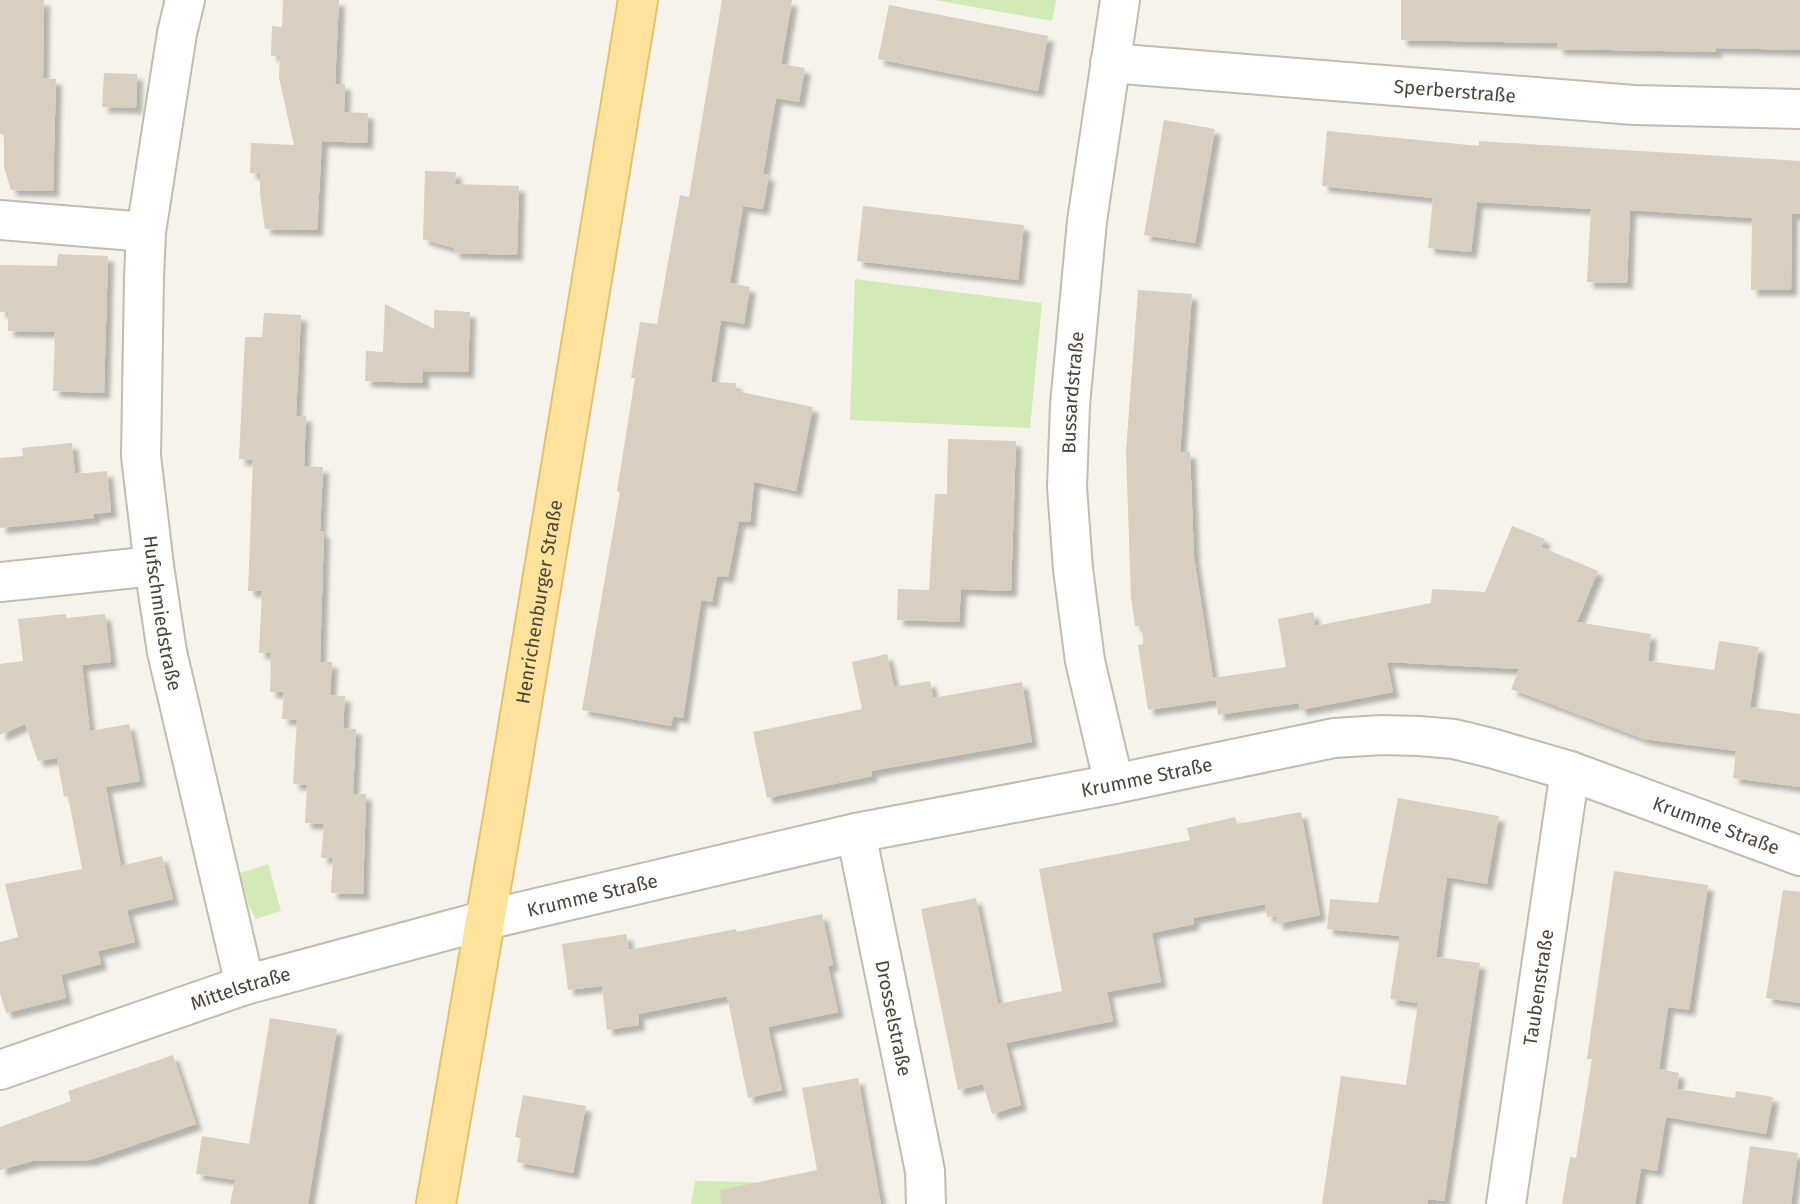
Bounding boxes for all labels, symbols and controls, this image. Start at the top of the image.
street label: Sperberstraße [1393,75,1517,107]
street label: Bussardstraße [1057,330,1089,454]
street label: Henrichenburger Straße [511,498,567,706]
street label: Hufschmiedstraße [138,534,187,693]
street label: Krumme Straße [1079,753,1214,802]
street label: Krumme Straße [1650,792,1783,859]
street label: Krumme Straße [525,869,660,922]
street label: Taubenstraße [1519,928,1558,1047]
street label: Drosselstraße [870,958,916,1078]
street label: Mittelstraße [187,962,293,1015]

